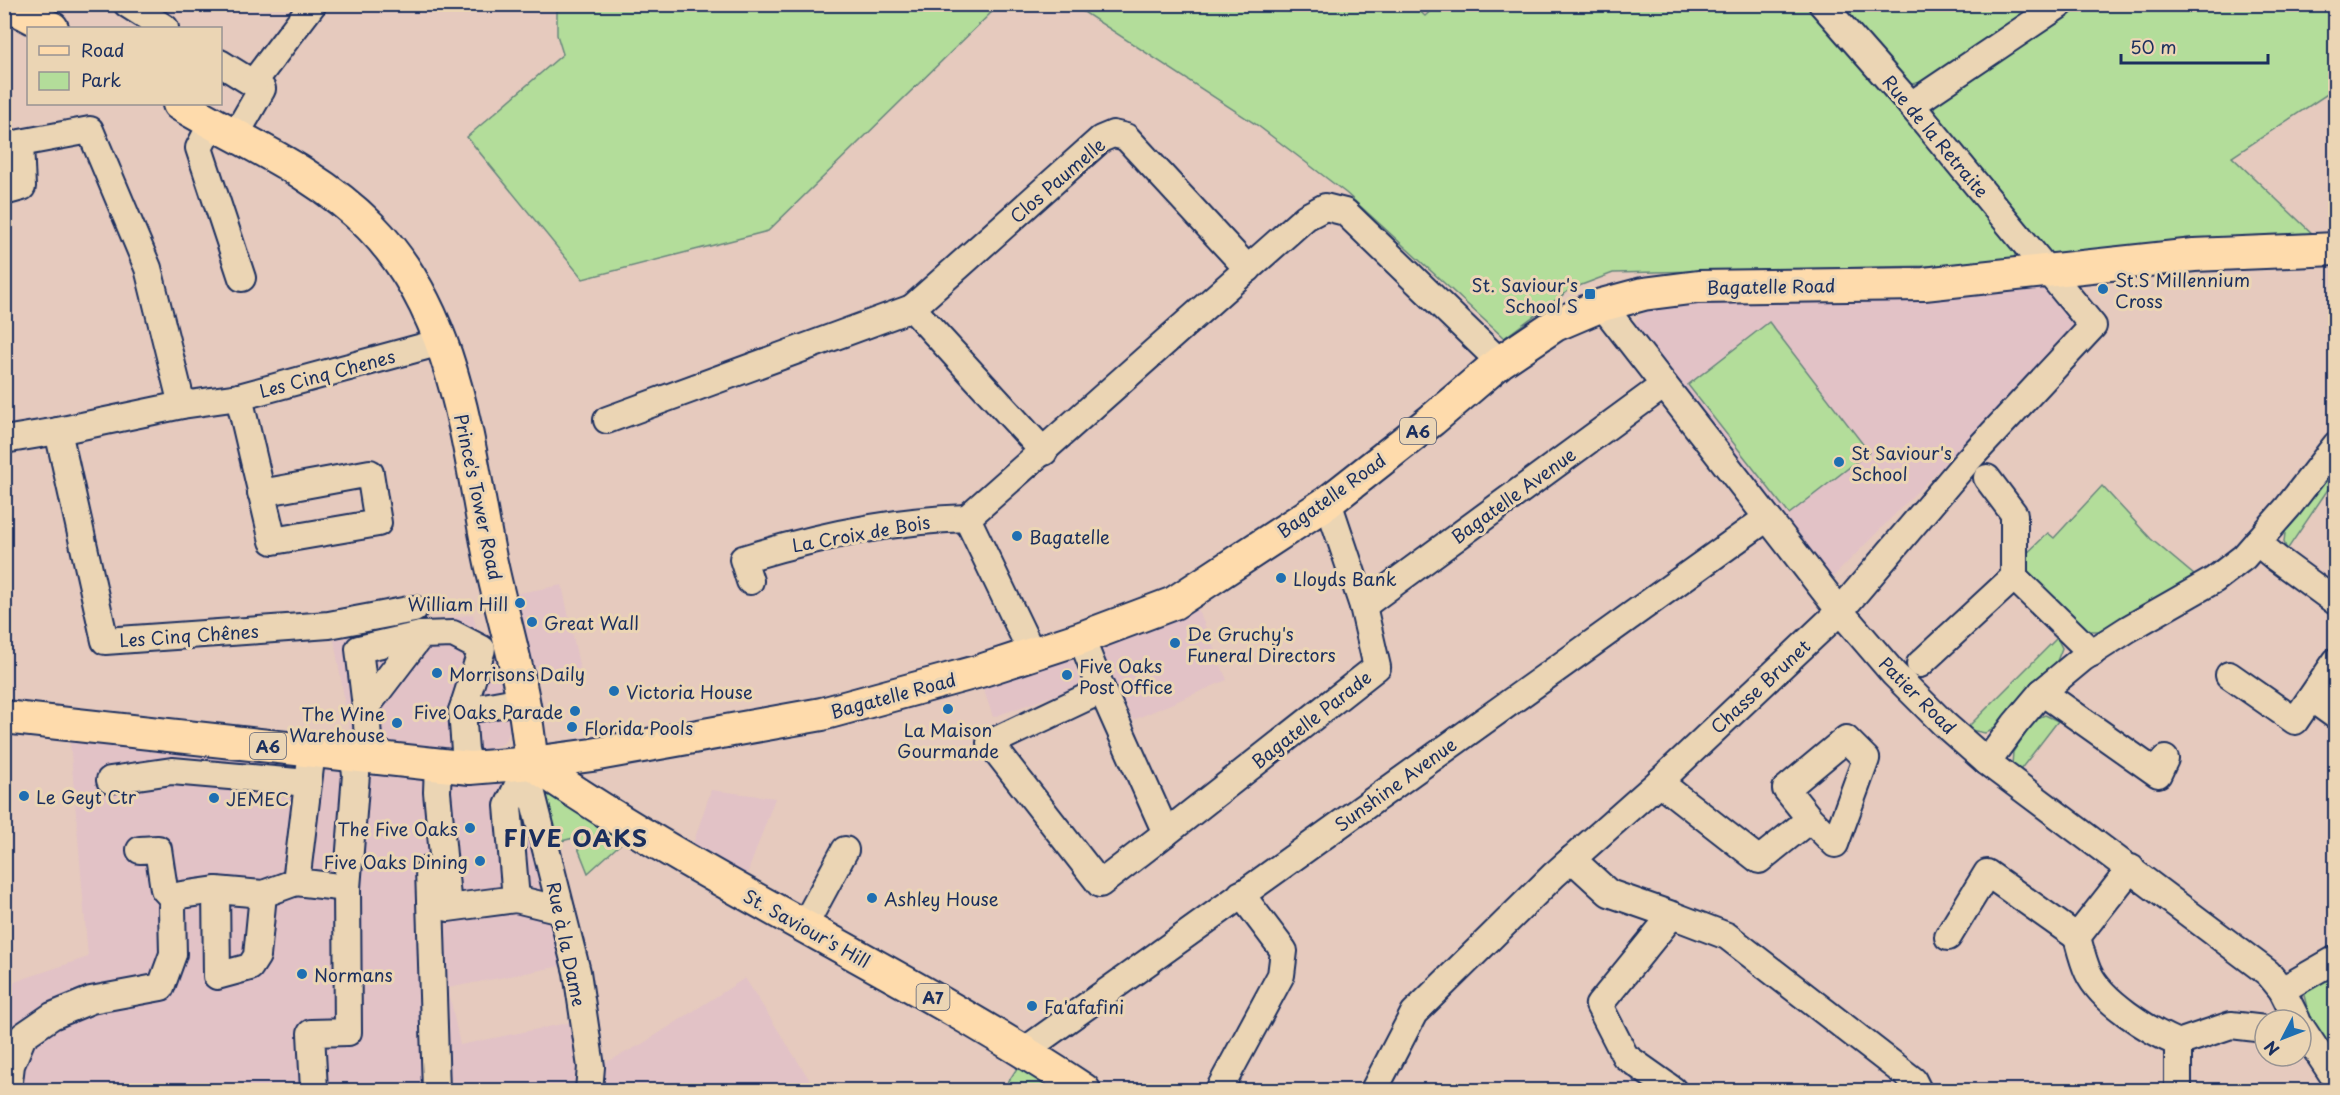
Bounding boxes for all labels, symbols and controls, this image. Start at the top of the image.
legend [27,27,222,105]
scale bar [2121,27,2268,65]
text: 50 m [2130,33,2177,60]
text: Road [81,36,125,63]
text: Park [81,66,121,93]
street label: Rue de la Retraite [1877,69,1995,203]
street label: Clos Paumelle [1003,131,1111,229]
place label: St.S Millennium Cross [2115,266,2250,314]
place label: St. Saviour's School S [1471,271,1578,319]
street label: Bagatelle Road [1706,271,1836,301]
marker: St.S Millennium Cross [2096,282,2110,296]
marker: St. Saviour's School S [1583,287,1597,301]
street label: Les Cinq Chenes [256,342,398,404]
street label: Prince's Tower Road [448,411,510,583]
road number: A6 [1400,418,1436,444]
place label: St Saviour's School [1851,439,1952,487]
street label: Bagatelle Avenue [1445,440,1581,549]
street label: Bagatelle Road [1271,446,1391,544]
marker: St Saviour's School [1832,455,1846,469]
street label: La Croix de Bois [790,508,932,558]
place label: Bagatelle [1029,523,1110,550]
marker: Bagatelle [1010,529,1024,543]
place label: Lloyds Bank [1293,565,1397,592]
marker: Lloyds Bank [1274,571,1288,585]
place label: William Hill [407,590,508,617]
marker: William Hill [513,596,527,610]
place label: Great Wall [544,609,639,636]
marker: Great Wall [525,615,539,629]
street label: Les Cinq Chênes [118,617,260,653]
place label: De Gruchy's Funeral Directors [1187,620,1336,668]
street label: Chasse Brunet [1704,633,1816,739]
marker: De Gruchy's Funeral Directors [1168,636,1182,650]
street label: Patier Road [1873,650,1963,740]
place label: Five Oaks Post Office [1079,652,1173,700]
place label: Morrisons Daily [449,660,585,687]
street label: Bagatelle Parade [1245,664,1377,774]
street label: Bagatelle Road [827,665,959,725]
marker: Morrisons Daily [430,666,444,680]
marker: Five Oaks Post Office [1060,668,1074,682]
place label: Victoria House [626,678,753,705]
marker: Victoria House [607,684,621,698]
place label: Five Oaks Parade [414,698,563,725]
place label: The Wine Warehouse [289,700,385,748]
marker: La Maison Gourmande [941,702,955,716]
marker: Five Oaks Parade [568,704,582,718]
place label: Florida Pools [584,714,693,741]
marker: The Wine Warehouse [390,716,404,730]
place label: La Maison Gourmande [897,716,999,764]
marker: Florida Pools [565,720,579,734]
street label: Sunshine Avenue [1328,730,1462,838]
road number: A6 [250,733,286,759]
place label: Le Geyt Ctr [36,783,137,810]
place label: JEMEC [226,785,289,812]
marker: Le Geyt Ctr [17,789,31,803]
marker: JEMEC [207,791,221,805]
place label: The Five Oaks [337,815,458,842]
district label: FIVE OAKS [503,819,649,855]
marker: The Five Oaks [463,821,477,835]
place label: Five Oaks Dining [324,848,468,875]
marker: Five Oaks Dining [473,854,487,868]
street label: Rue à la Dame [541,879,593,1009]
street label: St. Saviour's Hill [739,882,875,974]
place label: Ashley House [884,885,999,912]
marker: Ashley House [865,891,879,905]
place label: Normans [314,961,393,988]
marker: Normans [295,967,309,981]
road number: A7 [916,984,950,1010]
place label: Fa'afafini [1044,993,1124,1020]
marker: Fa'afafini [1025,999,1039,1013]
north arrow [2253,1008,2313,1068]
text: N [2258,1036,2284,1061]

